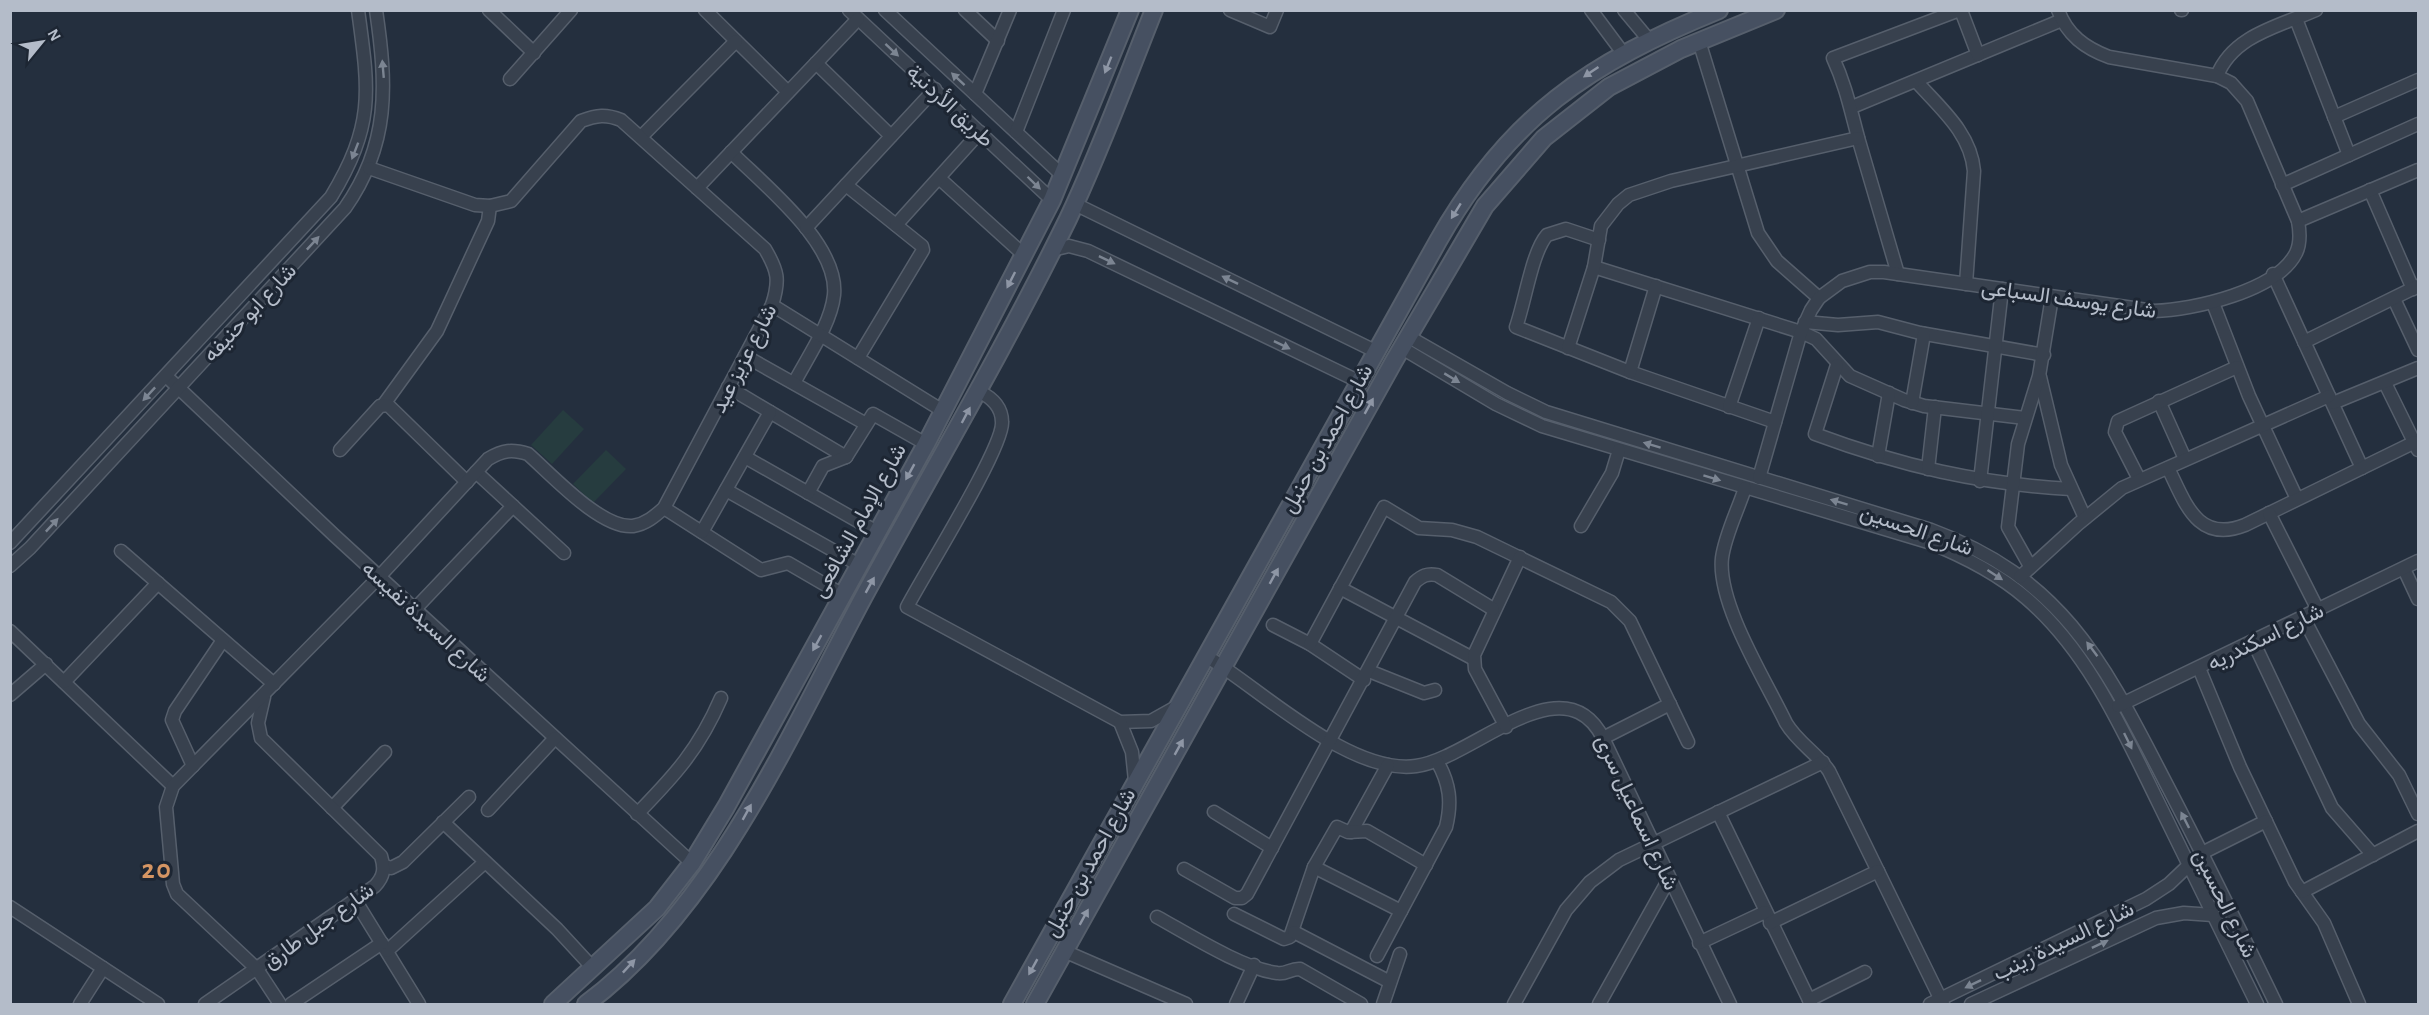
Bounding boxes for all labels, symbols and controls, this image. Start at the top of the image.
north arrow [12,12,72,72]
text: N [44,26,64,44]
one-way arrow [884,43,899,56]
one-way arrow [1103,56,1113,74]
street label: طريق الأردنية [901,59,999,153]
one-way arrow [378,60,388,79]
one-way arrow [1584,66,1600,78]
one-way arrow [951,72,966,86]
one-way arrow [350,142,360,160]
one-way arrow [1027,176,1042,190]
one-way arrow [1450,202,1462,218]
one-way arrow [305,236,319,250]
one-way arrow [1098,254,1116,264]
street label: شارع ابو حنيفه [199,259,303,368]
one-way arrow [1006,272,1015,289]
one-way arrow [1222,275,1239,284]
street label: شارع يوسف السباعى [1980,276,2158,325]
street label: شارع عزيز عيد [707,301,783,418]
one-way arrow [1274,340,1291,349]
street label: شارع احمد بن حنبل [1277,360,1379,518]
one-way arrow [1444,373,1460,384]
one-way arrow [142,387,156,402]
one-way arrow [1364,397,1374,414]
one-way arrow [961,406,971,423]
street label: شارع الإمام الشافعى [807,440,913,603]
one-way arrow [1643,440,1661,449]
one-way arrow [905,464,916,480]
one-way arrow [1703,474,1721,483]
one-way arrow [1830,497,1848,506]
street label: شارع الحسين [1857,500,1976,562]
one-way arrow [45,518,58,533]
street label: شارع السيدة نفيسه [356,557,495,689]
one-way arrow [1269,568,1279,585]
one-way arrow [1986,569,2003,580]
one-way arrow [865,576,875,593]
street label: شارع اسكندريه [2204,599,2328,677]
one-way arrow [812,635,822,652]
one-way arrow [2086,642,2098,657]
street label: شارع اسماعيل سرى [1589,731,1683,895]
one-way arrow [2122,732,2132,750]
one-way arrow [1174,738,1184,755]
street label: شارع احمد بن حنبل [1040,784,1142,942]
one-way arrow [742,803,752,820]
one-way arrow [2181,812,2190,829]
street label: شارع الحسين [2187,846,2261,962]
district label: 20 [142,856,172,884]
street label: شارع جبل طارق [259,878,380,976]
street label: شارع السيدة زينب [1990,897,2139,987]
one-way arrow [1079,908,1089,925]
one-way arrow [2091,939,2108,948]
one-way arrow [622,958,636,973]
one-way arrow [1028,959,1038,976]
one-way arrow [1964,978,1982,988]

